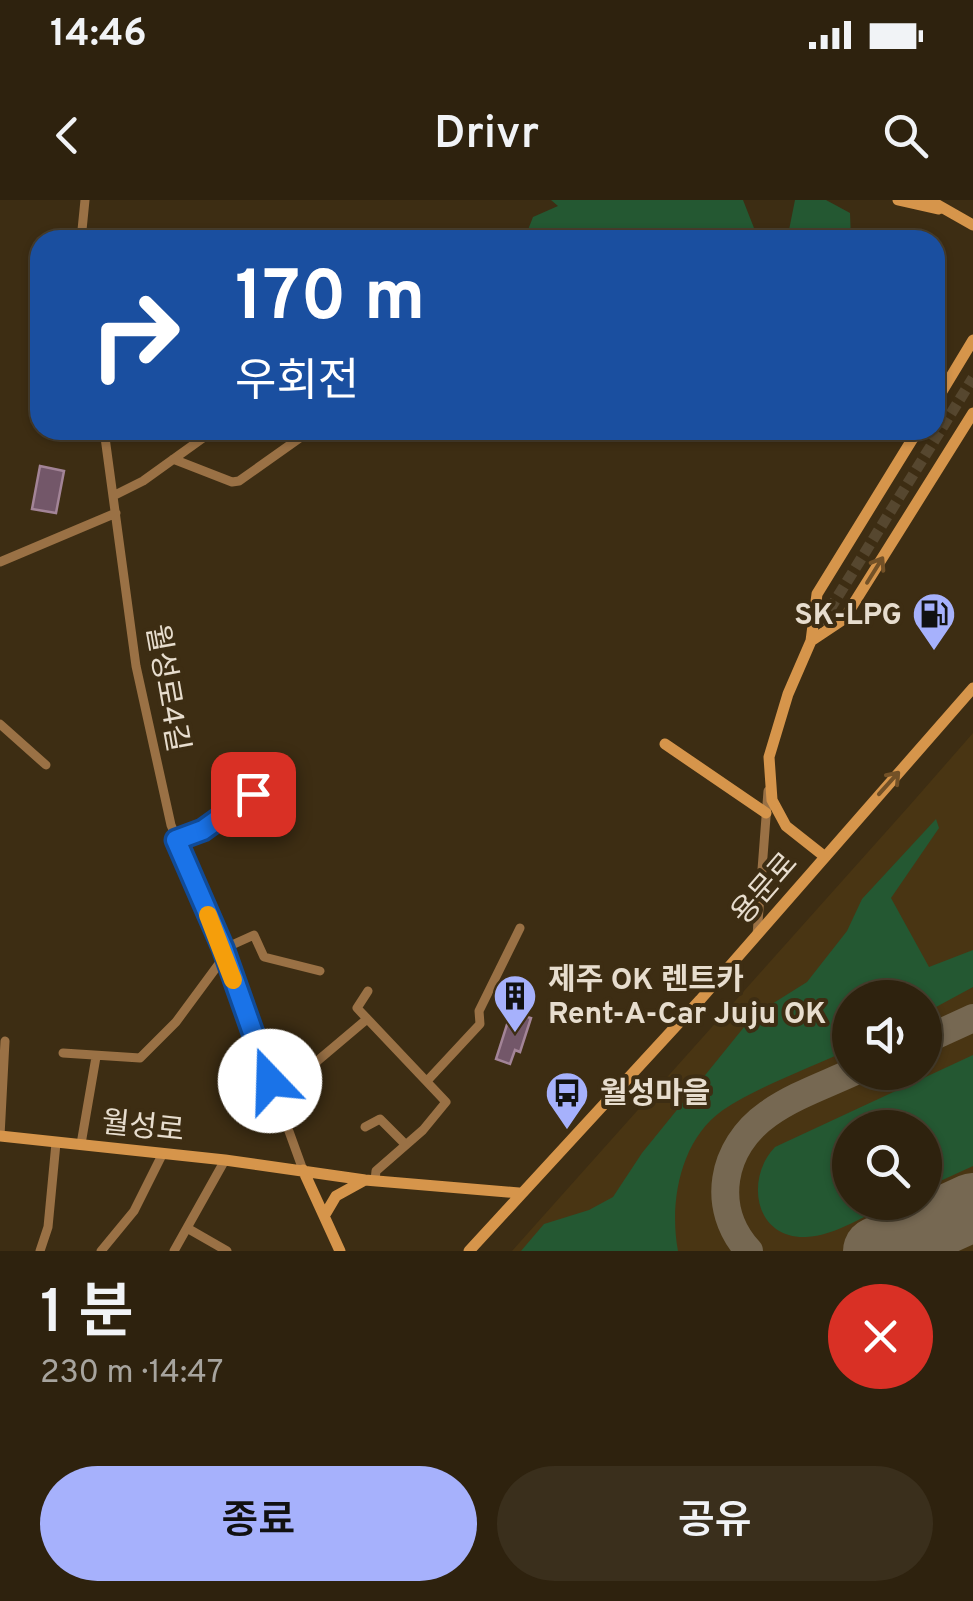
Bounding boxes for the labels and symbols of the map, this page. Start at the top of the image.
one-way arrow [864,556,885,585]
fuel station icon: SK-LPG [911,591,957,652]
place label: SK-LPG [794,598,902,635]
street label: 월성로4길 [136,622,195,755]
pin [211,752,296,837]
one-way arrow [877,771,900,796]
street label: 용문로 [725,846,807,933]
place label: 제주 OK 렌트카 Rent-A-Car Juju OK [548,963,826,1034]
building icon: 제주 OK 렌트카 Rent-A-Car Juju OK [492,973,538,1034]
position arrow [218,1029,322,1133]
bus stop icon: 월성마을 [544,1070,590,1131]
place label: 월성마을 [600,1077,710,1114]
street label: 월성로 [100,1106,186,1151]

